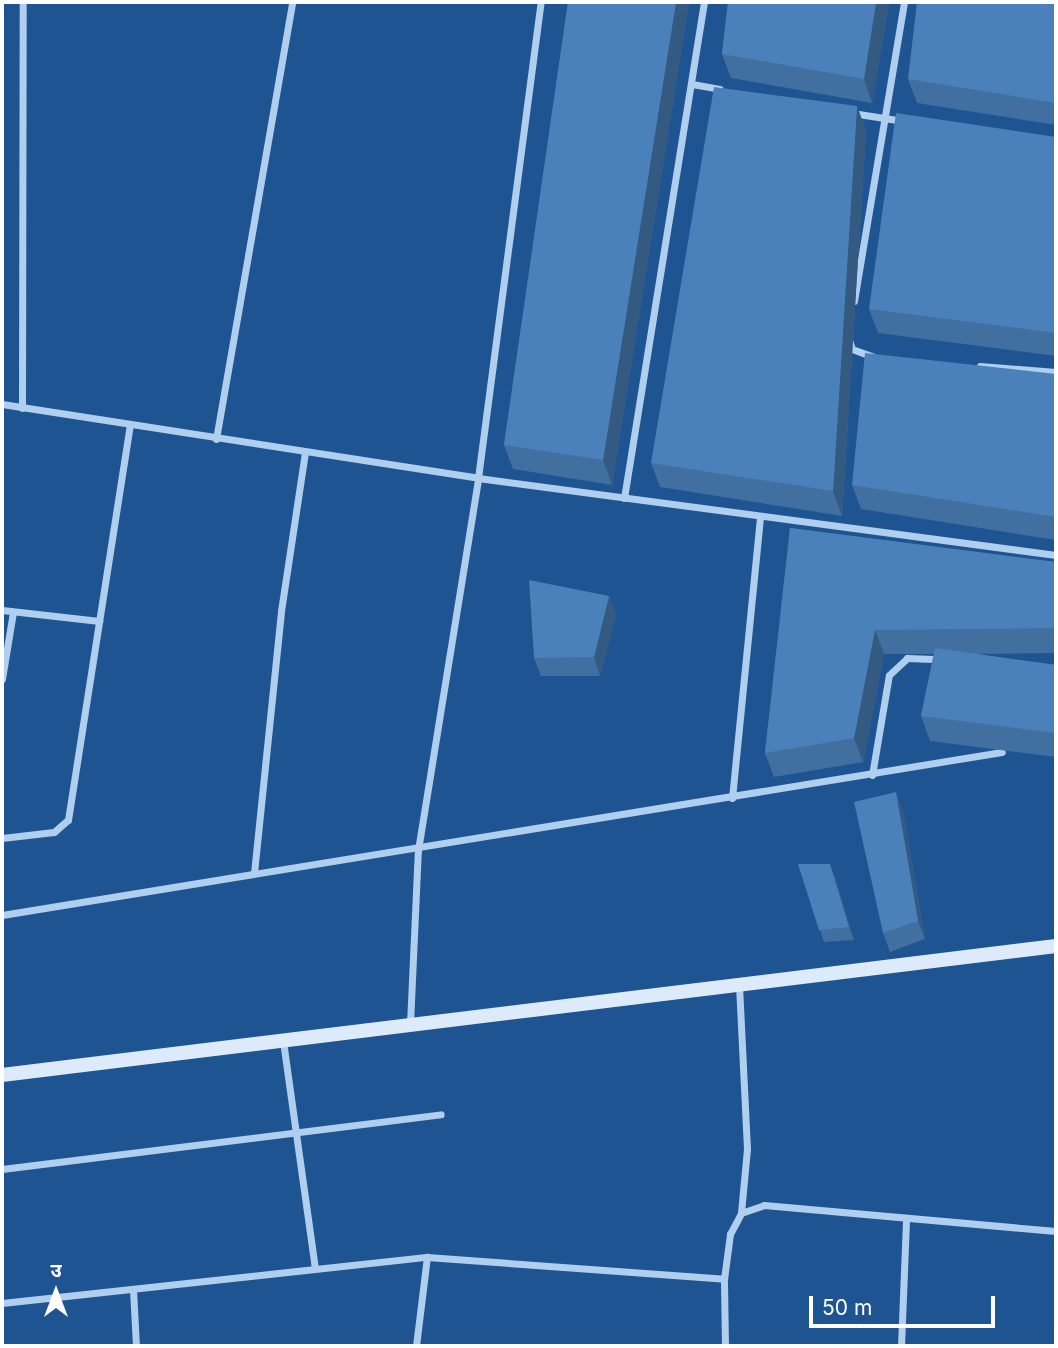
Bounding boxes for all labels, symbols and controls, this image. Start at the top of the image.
north arrow [21,1257,91,1327]
text: उ [50,1259,62,1282]
scale bar [813,1282,998,1326]
text: 50 m [822,1295,872,1320]

